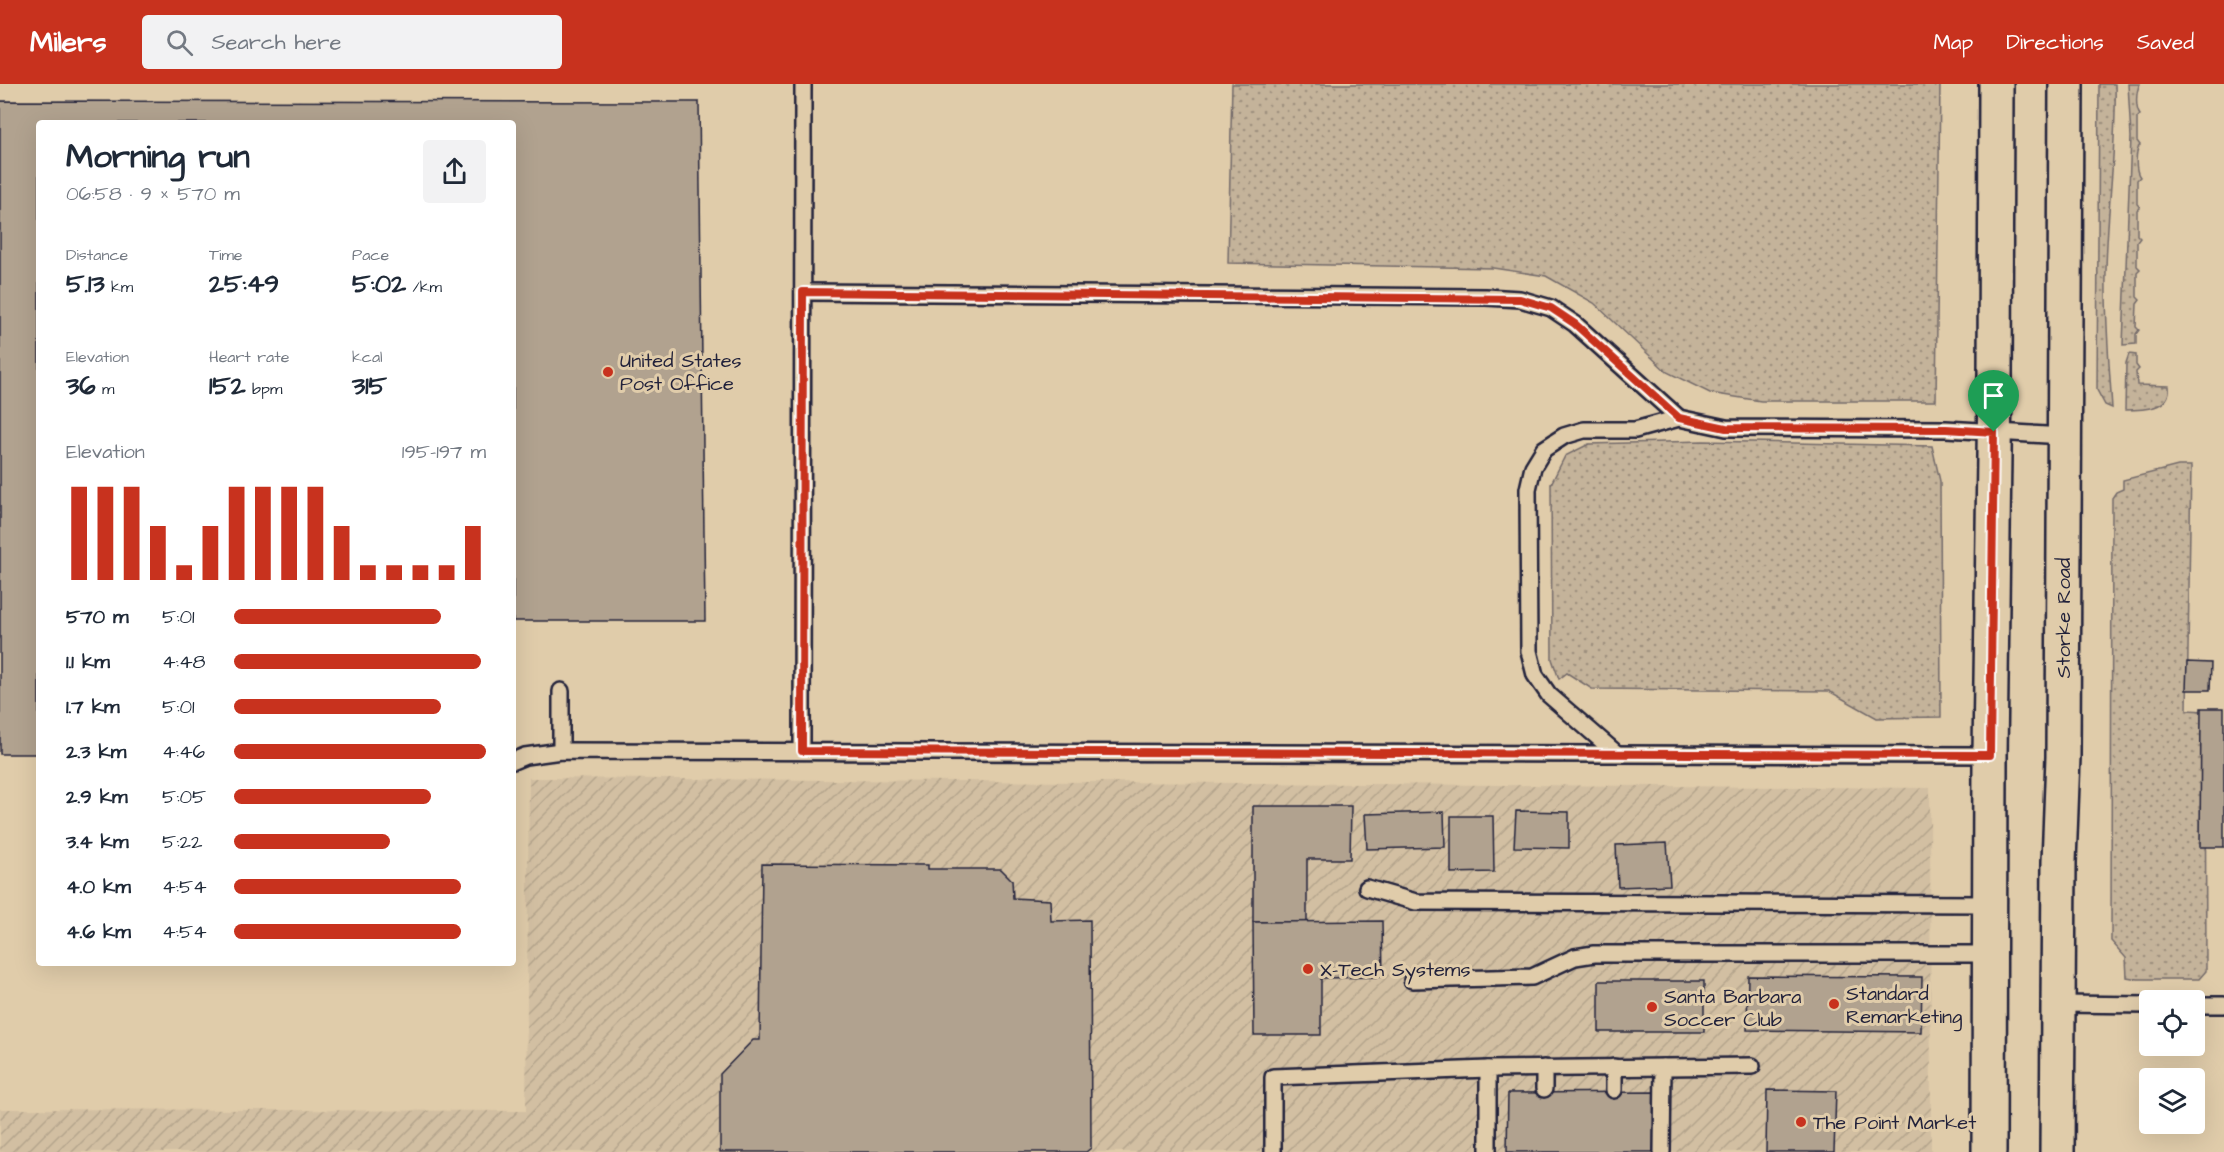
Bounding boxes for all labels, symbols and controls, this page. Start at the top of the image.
search box [142,15,562,69]
text: Milers [30,23,106,62]
icon: search [163,26,196,59]
text: Search here [211,27,341,58]
text: Map [1933,28,1973,57]
text: Directions [2006,28,2104,57]
text: Saved [2137,28,2194,57]
text: Morning run [66,134,250,180]
button: share [423,140,486,203]
text: 06:58 · 9 × 570 m [66,180,240,208]
text: Distance [66,244,128,266]
text: Time [209,244,243,266]
text: Pace [352,244,389,266]
text: 5.13 [66,266,105,302]
text: 25:49 [209,266,279,302]
text: 5:02 [352,266,406,302]
text: km [105,276,133,298]
text: /km [406,276,442,298]
text: Elevation [66,346,129,368]
text: Heart rate [209,346,289,368]
text: kcal [352,346,383,368]
place label: United States Post Office [620,347,741,398]
marker: United States Post Office [601,365,615,379]
text: 36 [66,368,96,404]
text: 152 [209,368,246,404]
text: 315 [352,368,387,404]
pin [1968,370,2019,432]
text: m [96,378,114,400]
text: bpm [246,378,282,400]
icon: arrive [1977,379,2010,412]
text: Elevation [66,438,145,466]
text: 195–197 m [402,438,486,466]
street label: Storke Road [2050,558,2078,678]
text: 570 m [66,603,129,631]
text: 5:01 [162,603,195,631]
text: 1.1 km [66,648,110,676]
text: 4:48 [162,648,206,676]
text: 1.7 km [66,693,120,721]
text: 5:01 [162,693,195,721]
text: 2.3 km [66,738,126,766]
text: 4:46 [162,738,205,766]
text: 2.9 km [66,783,128,811]
text: 5:05 [162,783,206,811]
text: 3.4 km [66,828,128,856]
text: 5:22 [162,828,202,856]
text: 4.0 km [66,873,131,901]
text: 4:54 [162,873,207,901]
text: 4.6 km [66,918,131,946]
text: 4:54 [162,918,207,946]
place label: X-Tech Systems [1320,956,1470,985]
marker: X-Tech Systems [1301,962,1315,976]
place label: Standard Remarketing [1846,980,1962,1032]
place label: Santa Barbara Soccer Club [1664,983,1801,1034]
map controls [2139,990,2205,1134]
button: locate [2139,990,2205,1056]
marker: Standard Remarketing [1827,997,1841,1011]
marker: Santa Barbara Soccer Club [1645,1000,1659,1014]
button: layers [2139,1068,2205,1134]
place label: The Point Market [1813,1109,1976,1137]
marker: The Point Market [1794,1115,1808,1129]

